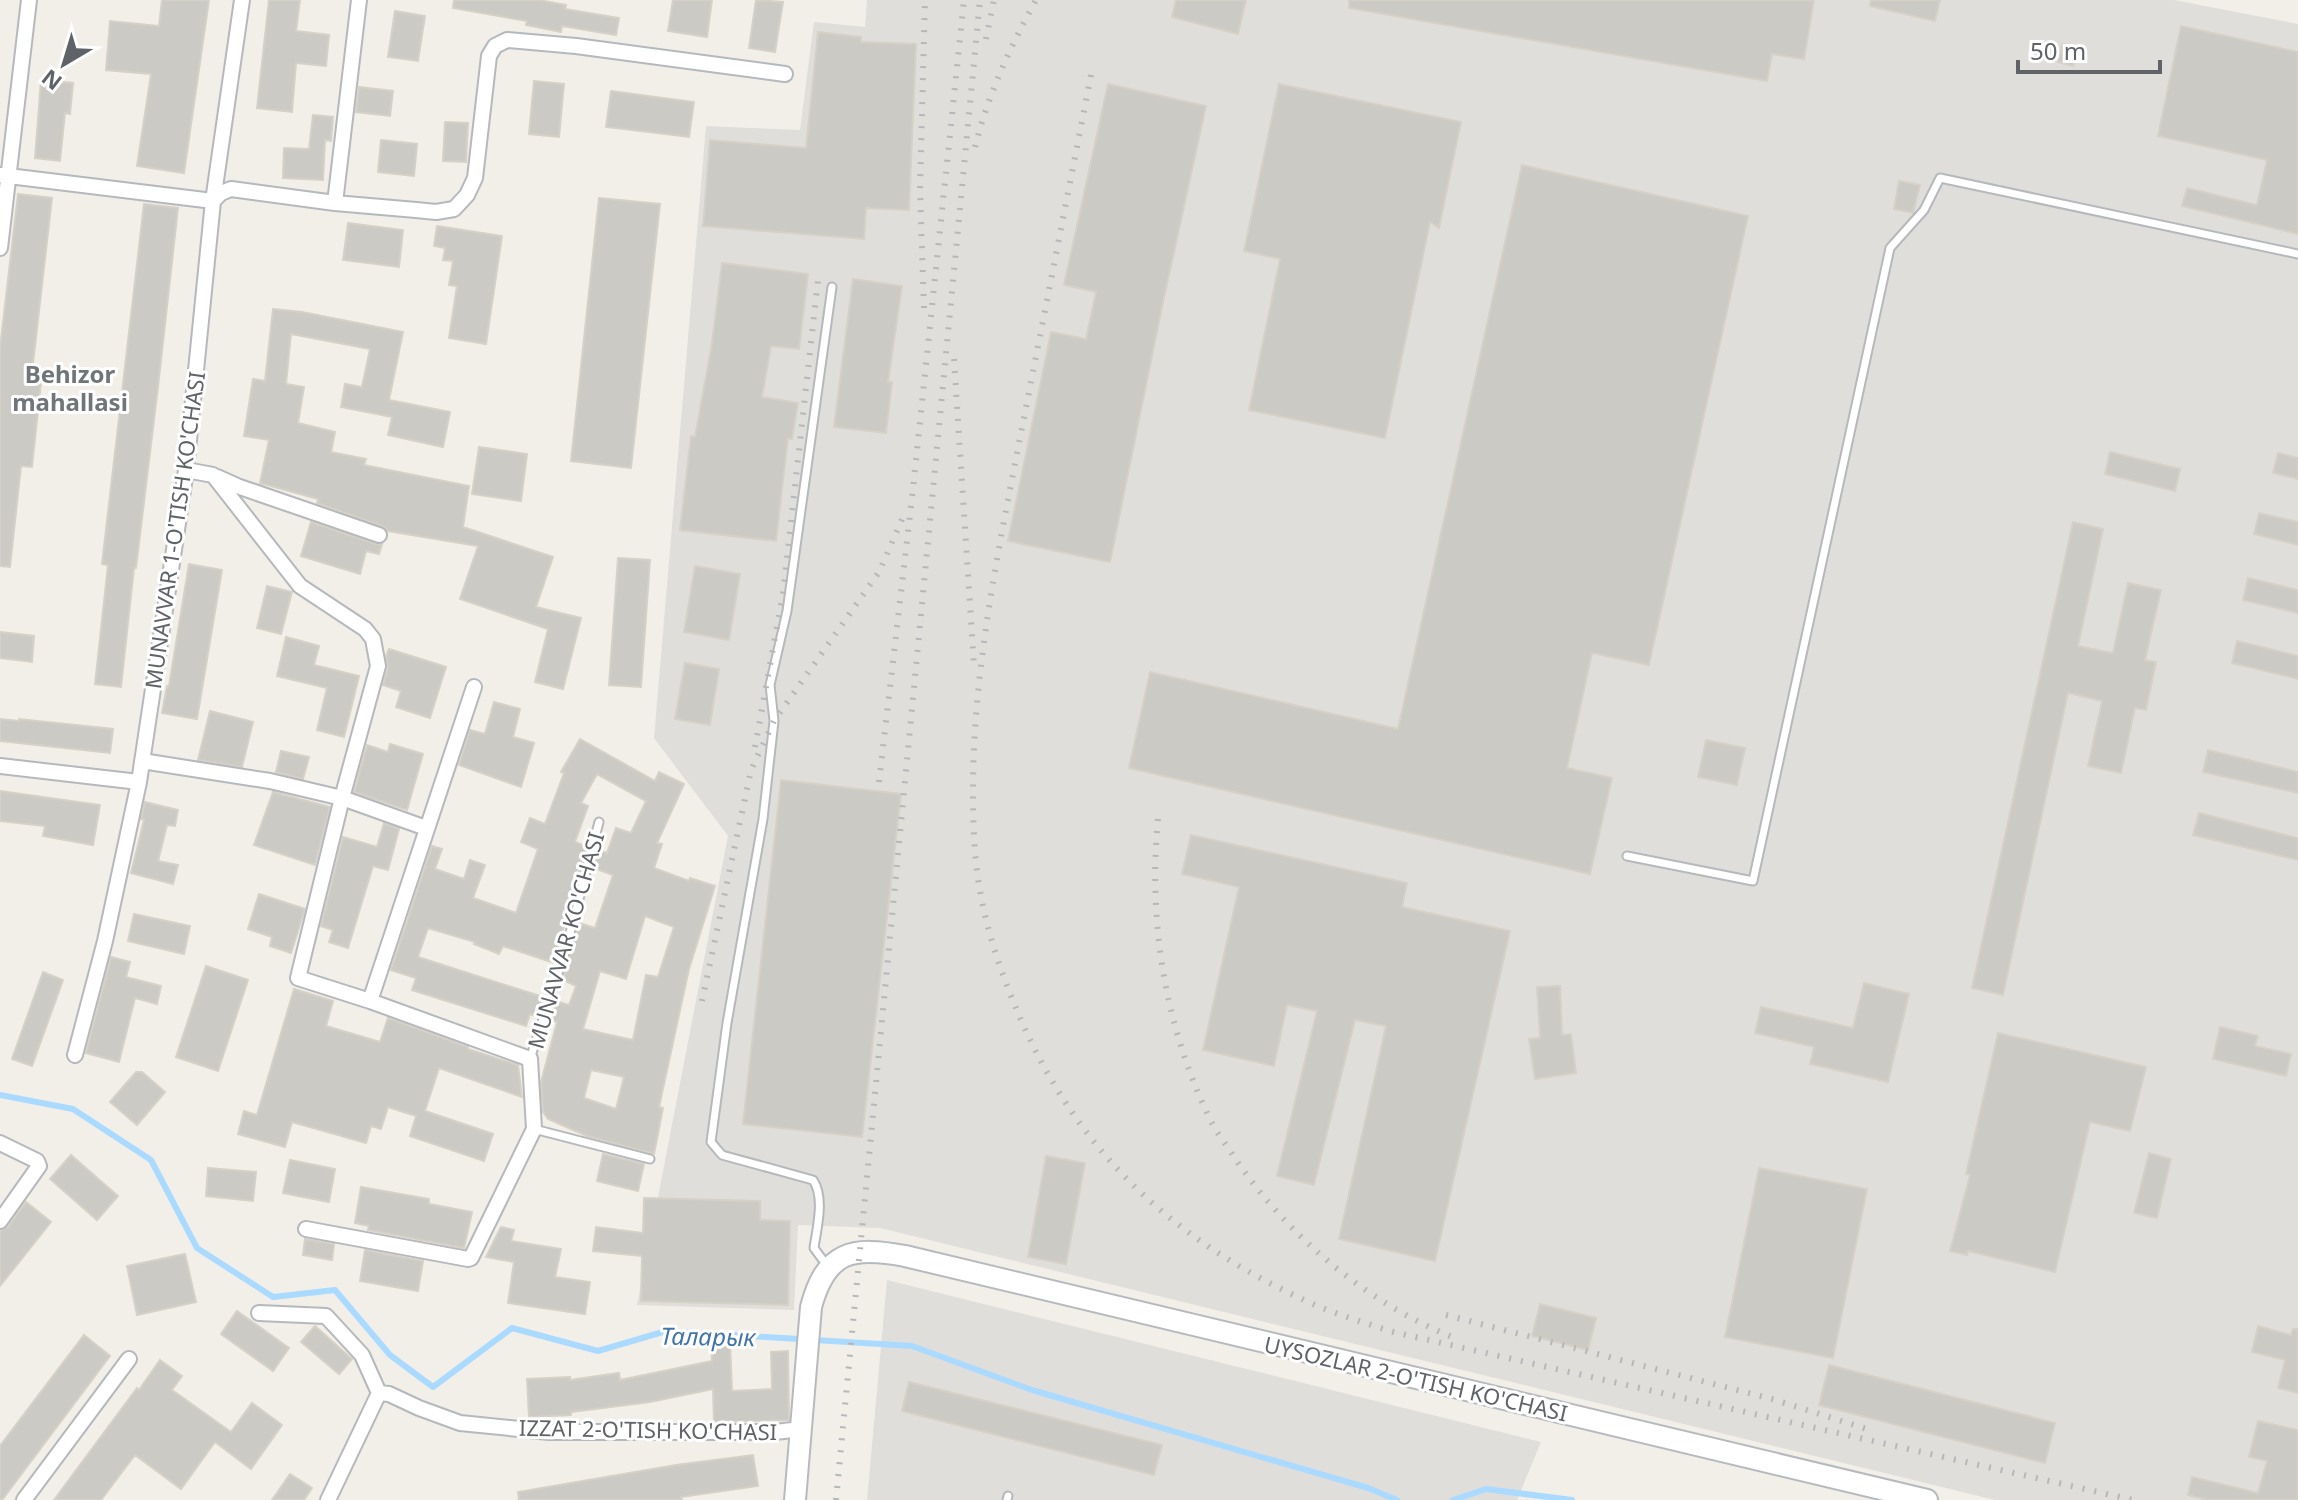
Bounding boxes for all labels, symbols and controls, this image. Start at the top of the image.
north arrow [24,24,104,104]
scale bar [2018,24,2160,74]
text: 50 m [2030,34,2086,67]
text: N [35,63,67,98]
district label: Behizor mahallasi [12,357,128,418]
street label: MUNAVVAR 1-O'TISH KO'CHASI [137,369,211,691]
street label: MUNAVVAR KO'CHASI [520,828,610,1052]
water label: Таларык [660,1319,757,1353]
street label: UYSOZLAR 2-O'TISH KO'CHASI [1261,1328,1571,1428]
street label: IZZAT 2-O'TISH KO'CHASI [519,1412,777,1446]

